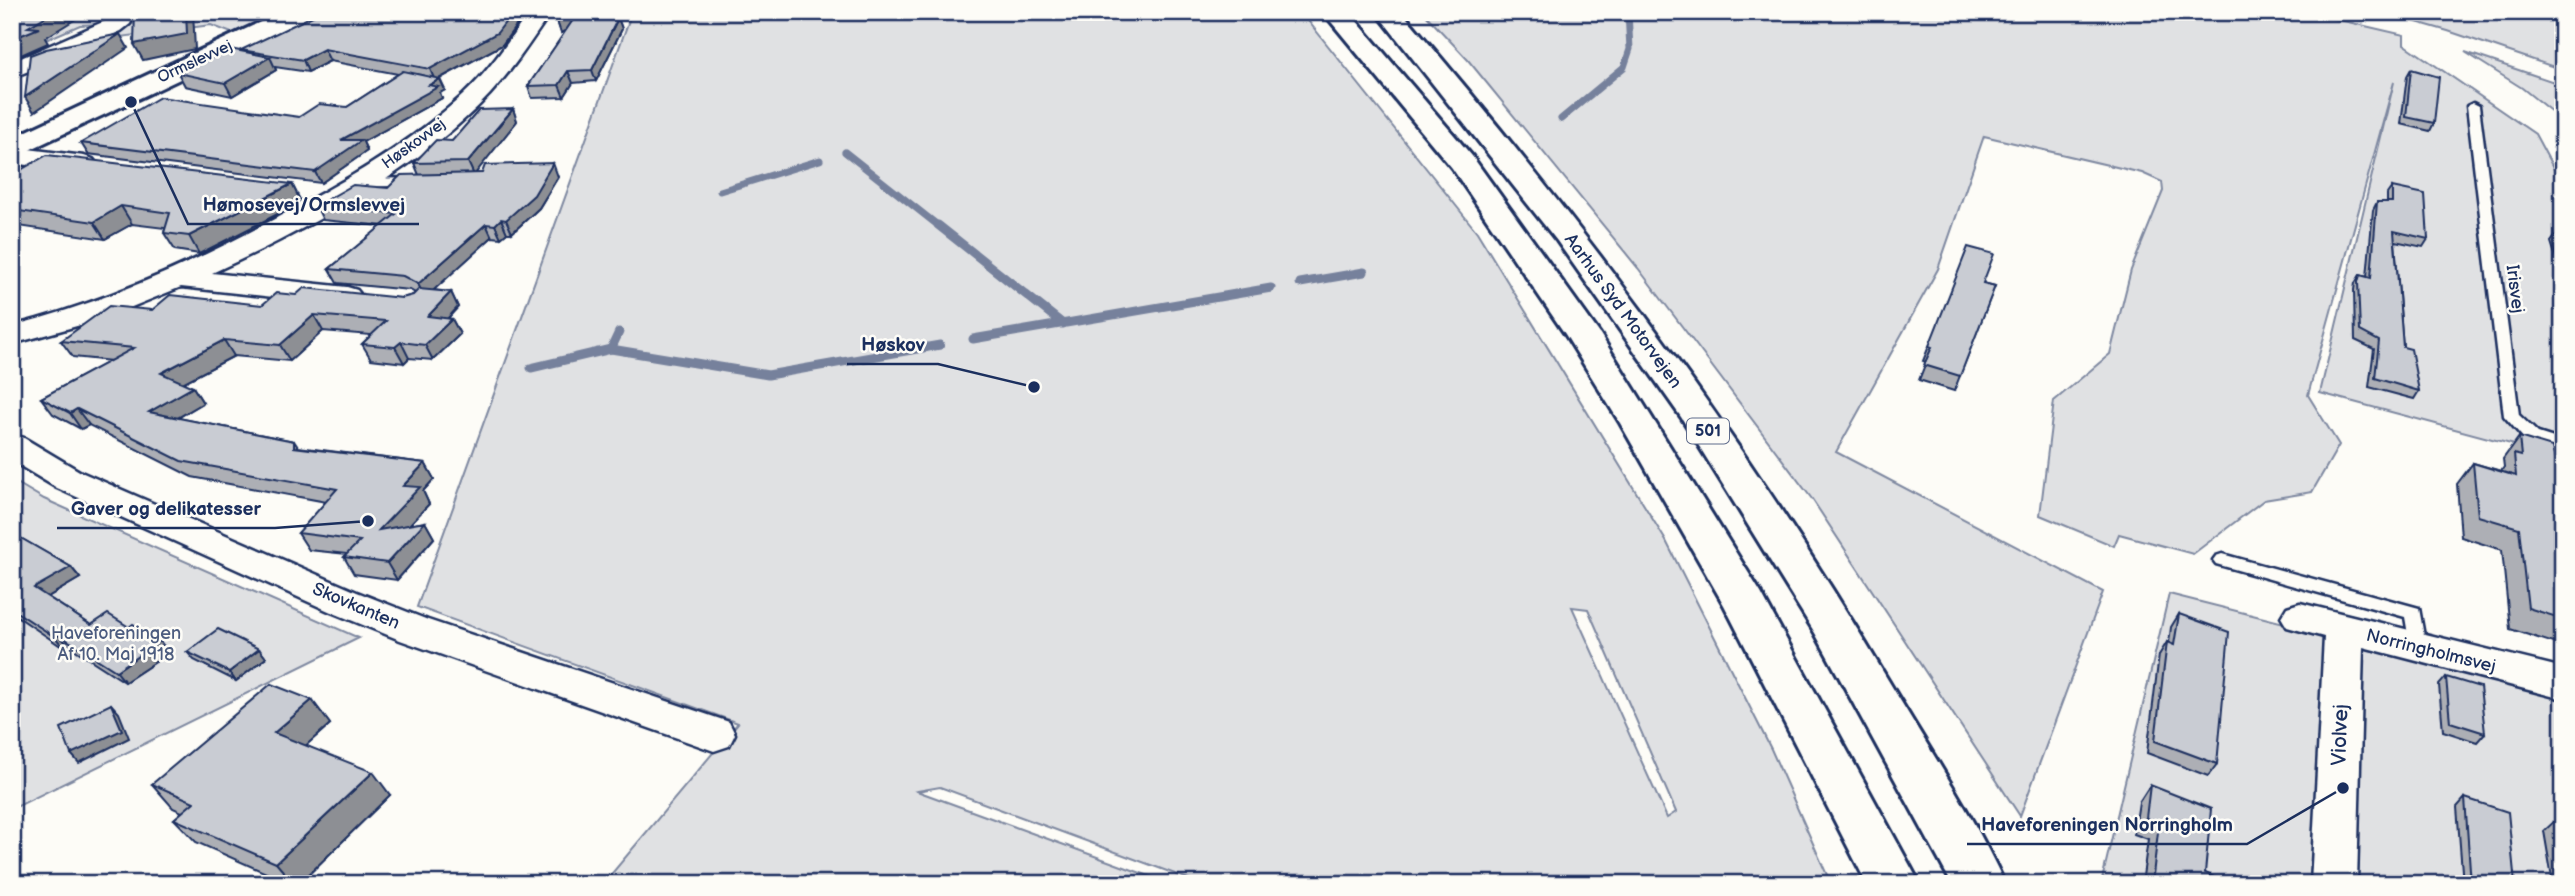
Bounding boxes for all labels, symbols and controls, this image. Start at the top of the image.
street label: Ormslevvej [155,36,235,88]
street label: Høskovvej [379,115,449,173]
callout: Hømosevej/Ormslevvej [188,184,419,224]
text: Hømosevej/Ormslevvej [203,194,405,217]
street label: Aarhus Syd Motorvejen [1560,230,1686,392]
street label: Irisvej [2502,264,2528,314]
callout: Høskov [847,324,938,364]
text: Høskov [861,334,925,357]
road number: 501 [1687,418,1729,444]
callout: Gaver og delikatesser [57,488,275,528]
text: Gaver og delikatesser [71,498,261,521]
street label: Skovkanten [309,578,403,634]
park label: Haveforeningen Af 10. Maj 1918 [51,623,181,665]
street label: Norringholmsvej [2364,625,2498,677]
street label: Violvej [2326,704,2354,766]
callout: Haveforeningen Norringholm [1967,804,2247,844]
text: Haveforeningen Norringholm [1981,814,2233,837]

